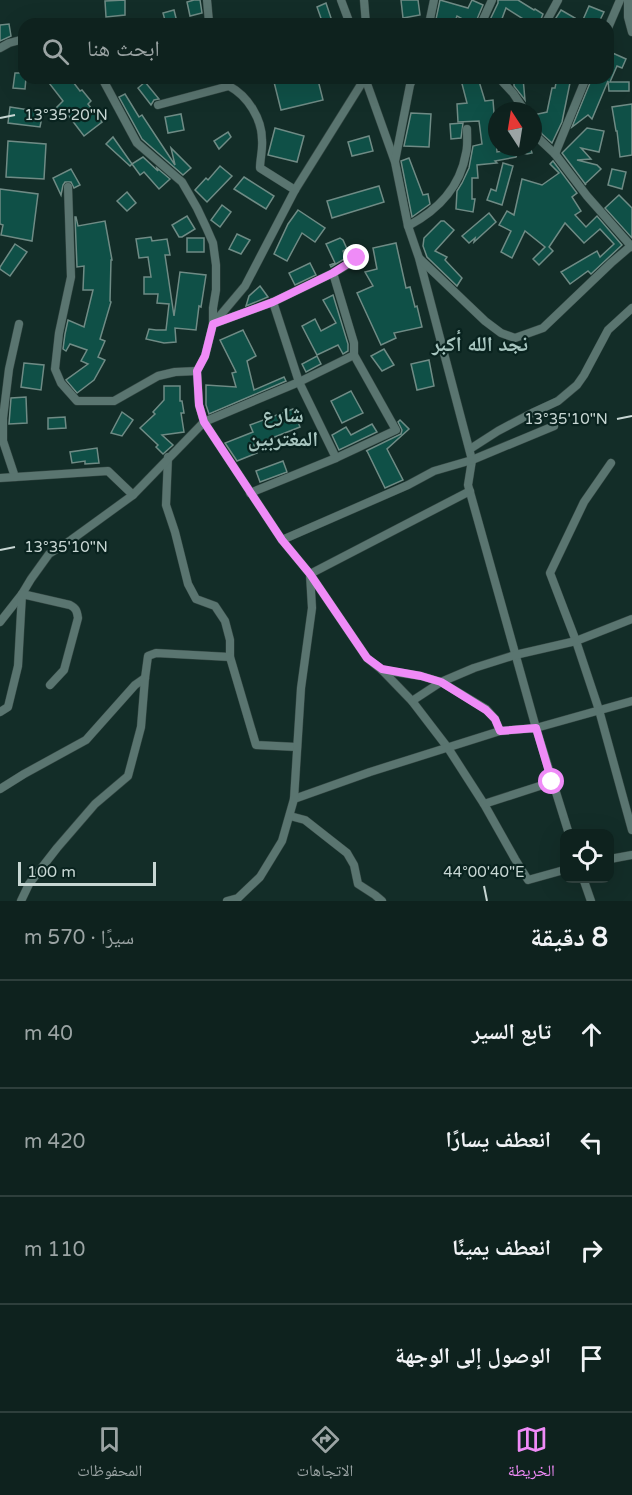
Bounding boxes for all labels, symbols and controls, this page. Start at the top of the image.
search box [18,18,614,84]
icon: search [39,35,72,68]
text: ابحث هنا [87,36,160,62]
north arrow [488,102,542,156]
text: 13°35'20"N [24,106,108,124]
route end [343,244,369,270]
district label: نجد الله أكبر [431,329,528,357]
district label: شارع المغتربين [248,403,318,452]
text: 13°35'10"N [524,410,608,428]
text: 13°35'10"N [24,538,108,556]
route start [538,768,564,794]
map controls [560,829,614,883]
button: locate [560,829,614,883]
scale bar [18,859,156,886]
text: 100 m [27,862,76,882]
text: 44°00'40"E [443,863,525,881]
text: 8 دقيقة [530,922,608,953]
text: سيرًا · 570 m [24,926,134,950]
icon: ahead [575,1018,608,1051]
text: تابع السير [472,1019,551,1045]
text: 40 m [24,1022,73,1046]
icon: left [575,1126,608,1159]
text: انعطف يسارًا [446,1127,551,1153]
text: 420 m [24,1130,85,1154]
icon: right [575,1234,608,1267]
text: انعطف يمينًا [452,1235,551,1261]
text: 110 m [24,1238,85,1262]
icon: arrive [575,1342,608,1375]
text: الوصول إلى الوجهة [395,1343,551,1369]
tab: المحفوظات [77,1423,142,1486]
tab: الاتجاهات [297,1423,353,1486]
tab: الخريطة [508,1423,555,1486]

